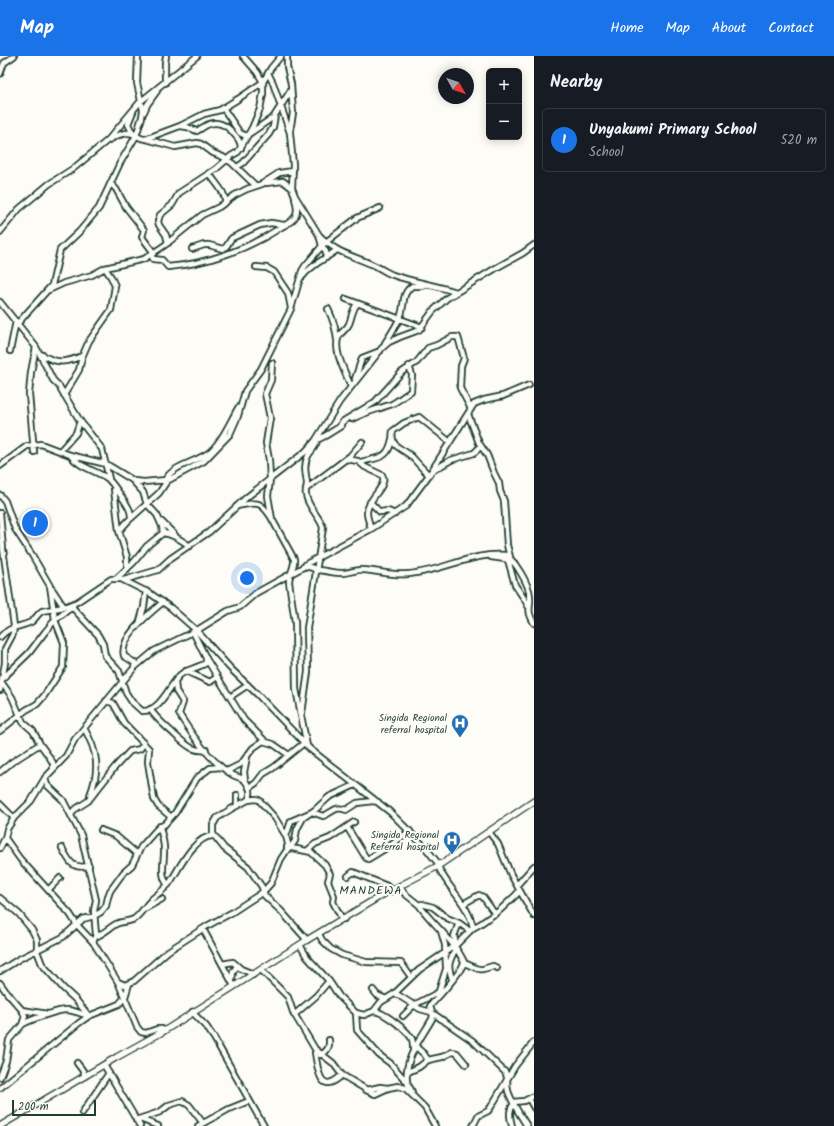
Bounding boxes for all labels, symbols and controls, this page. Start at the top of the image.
text: Map [20,13,54,43]
text: Home [610,17,644,39]
text: Map [666,17,690,39]
text: About [712,17,746,39]
text: Contact [768,17,814,39]
north arrow [438,68,474,104]
map controls [486,68,522,140]
button: + [486,68,522,104]
text: Nearby [550,69,602,96]
button: − [486,104,522,140]
text: Unyakumi Primary School [589,118,757,142]
text: 1 [562,130,566,151]
text: 520 m [780,130,817,151]
text: School [589,142,624,163]
pin: 1 [22,508,48,538]
your location [237,568,257,588]
place label: Singida Regional referral hospital [379,710,448,738]
hospital icon: Singida Regional referral hospital [450,713,470,738]
place label: Singida Regional Referral hospital [370,827,440,855]
hospital icon: Singida Regional Referral hospital [442,830,462,855]
district label: MANDEWA [339,881,403,900]
scale bar [12,1098,96,1117]
text: 200 m [18,1098,49,1116]

